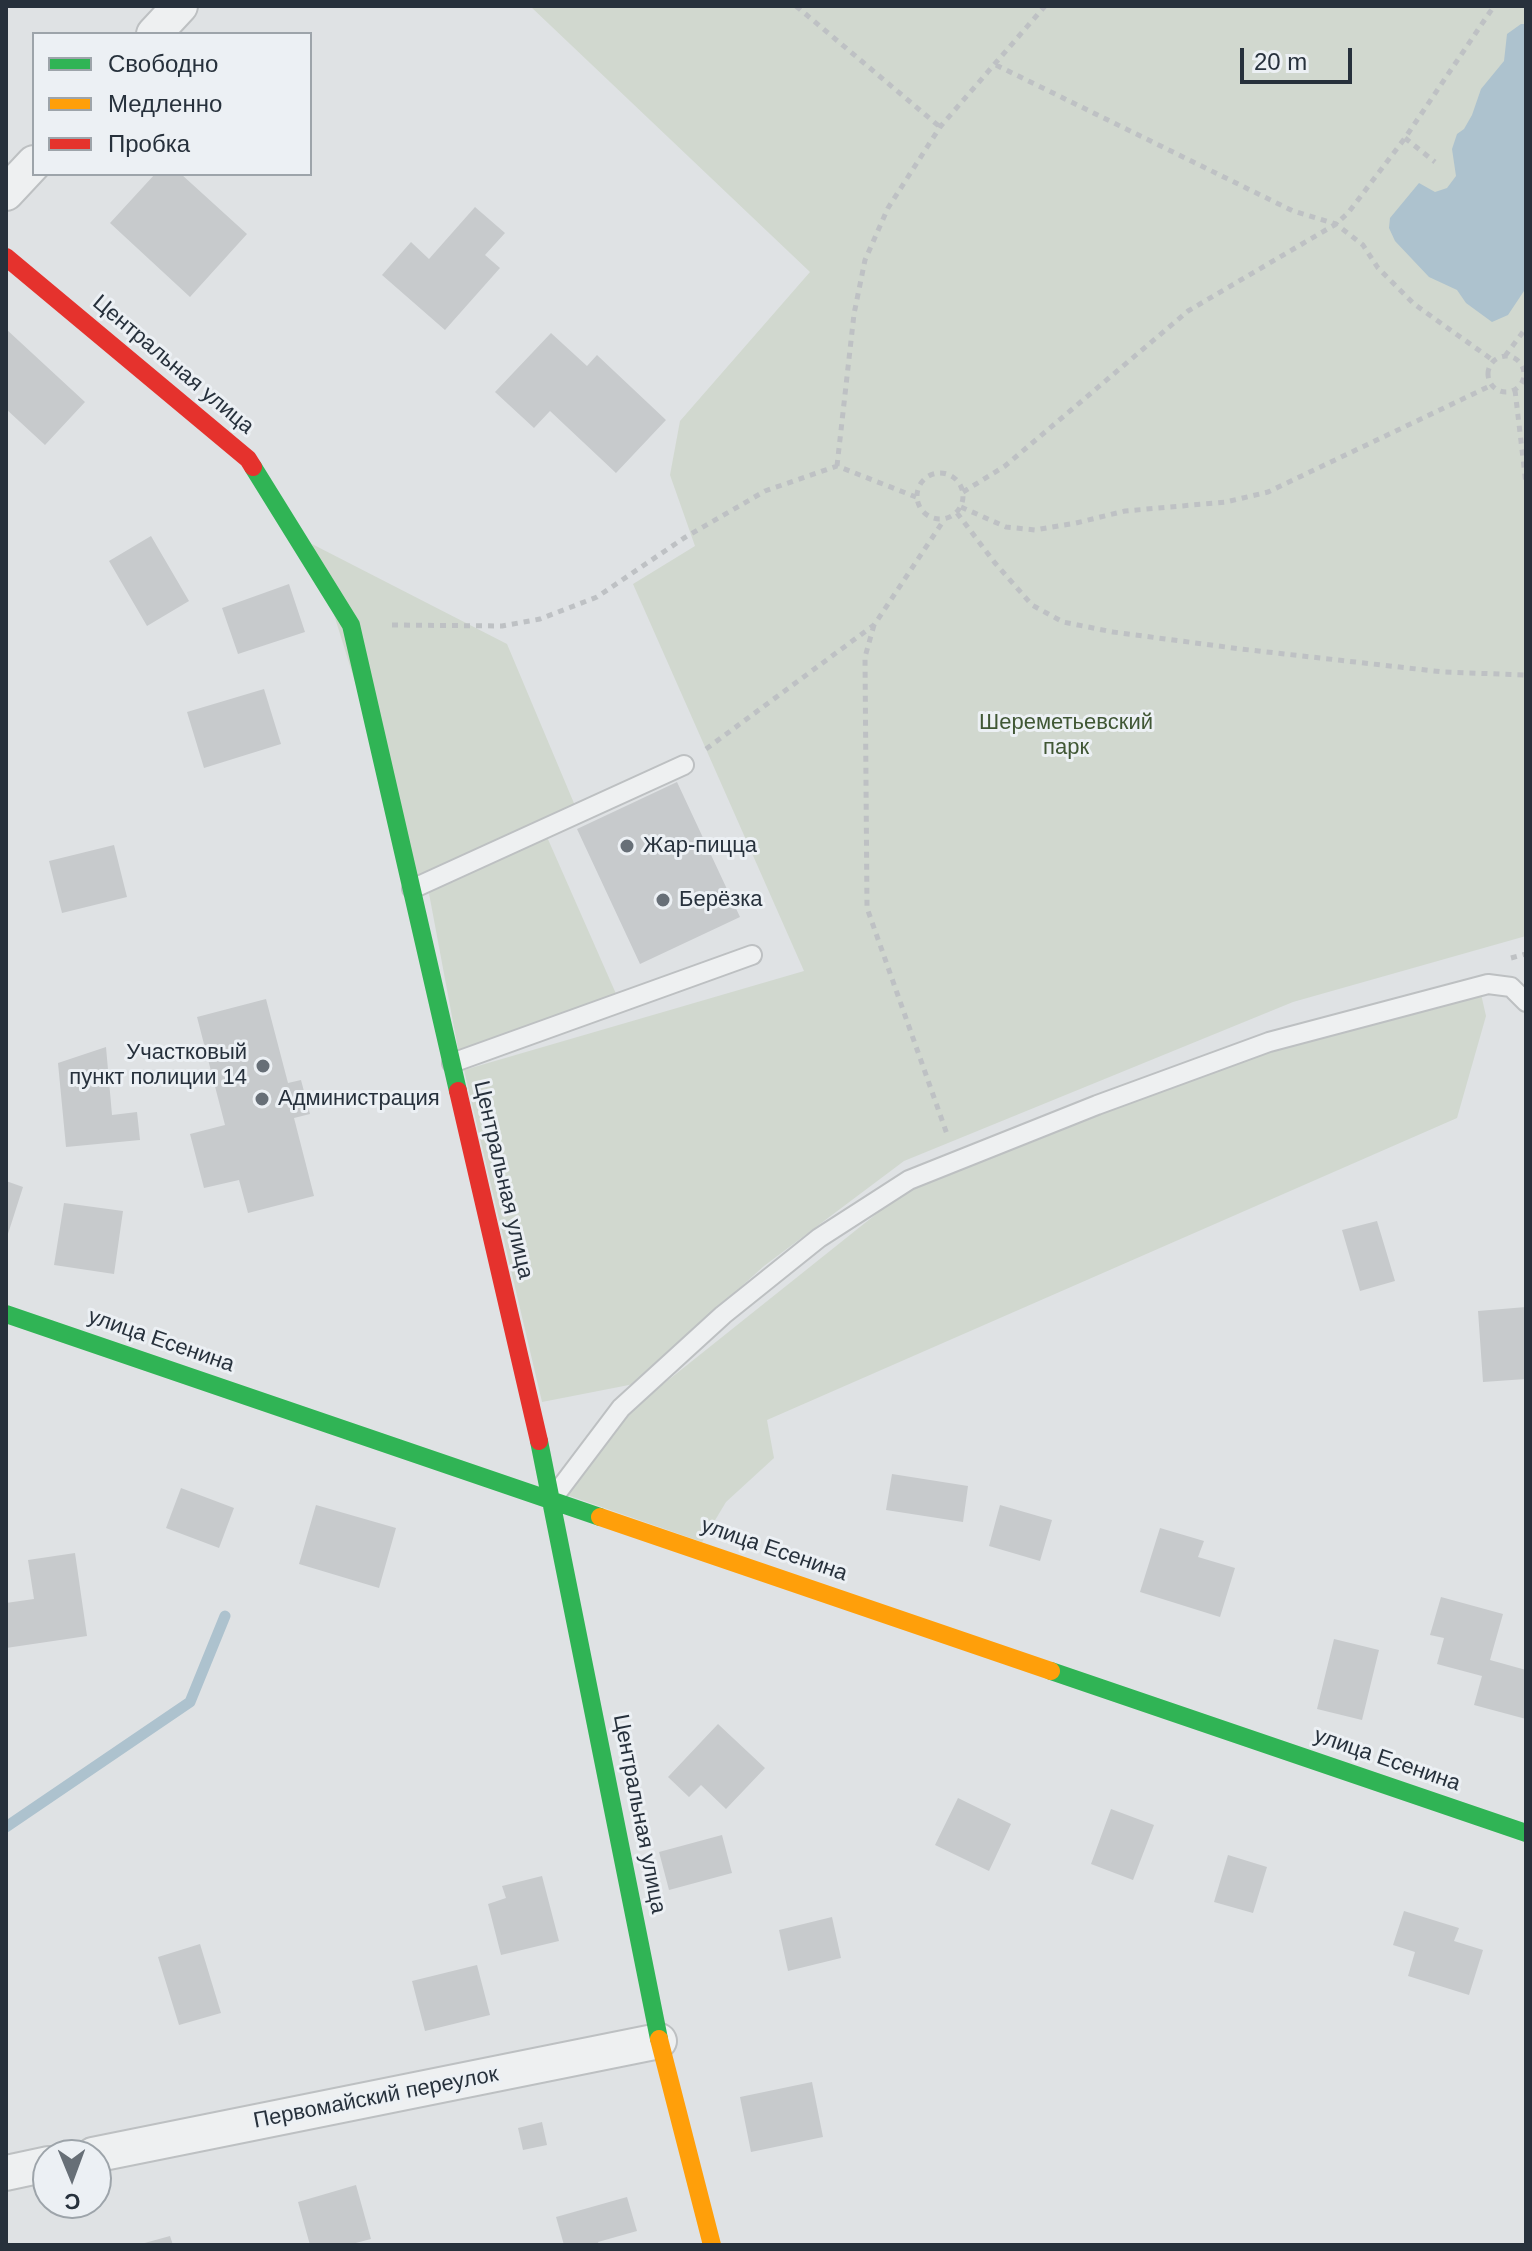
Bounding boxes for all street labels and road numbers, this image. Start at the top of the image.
street label: Центральная улица [87,290,259,440]
street label: Центральная улица [467,1078,539,1282]
street label: улица Есенина [84,1304,238,1378]
street label: улица Есенина [697,1513,851,1587]
street label: Центральная улица [607,1712,671,1916]
street label: улица Есенина [1310,1723,1464,1797]
street label: Первомайский переулок [251,2061,501,2135]

